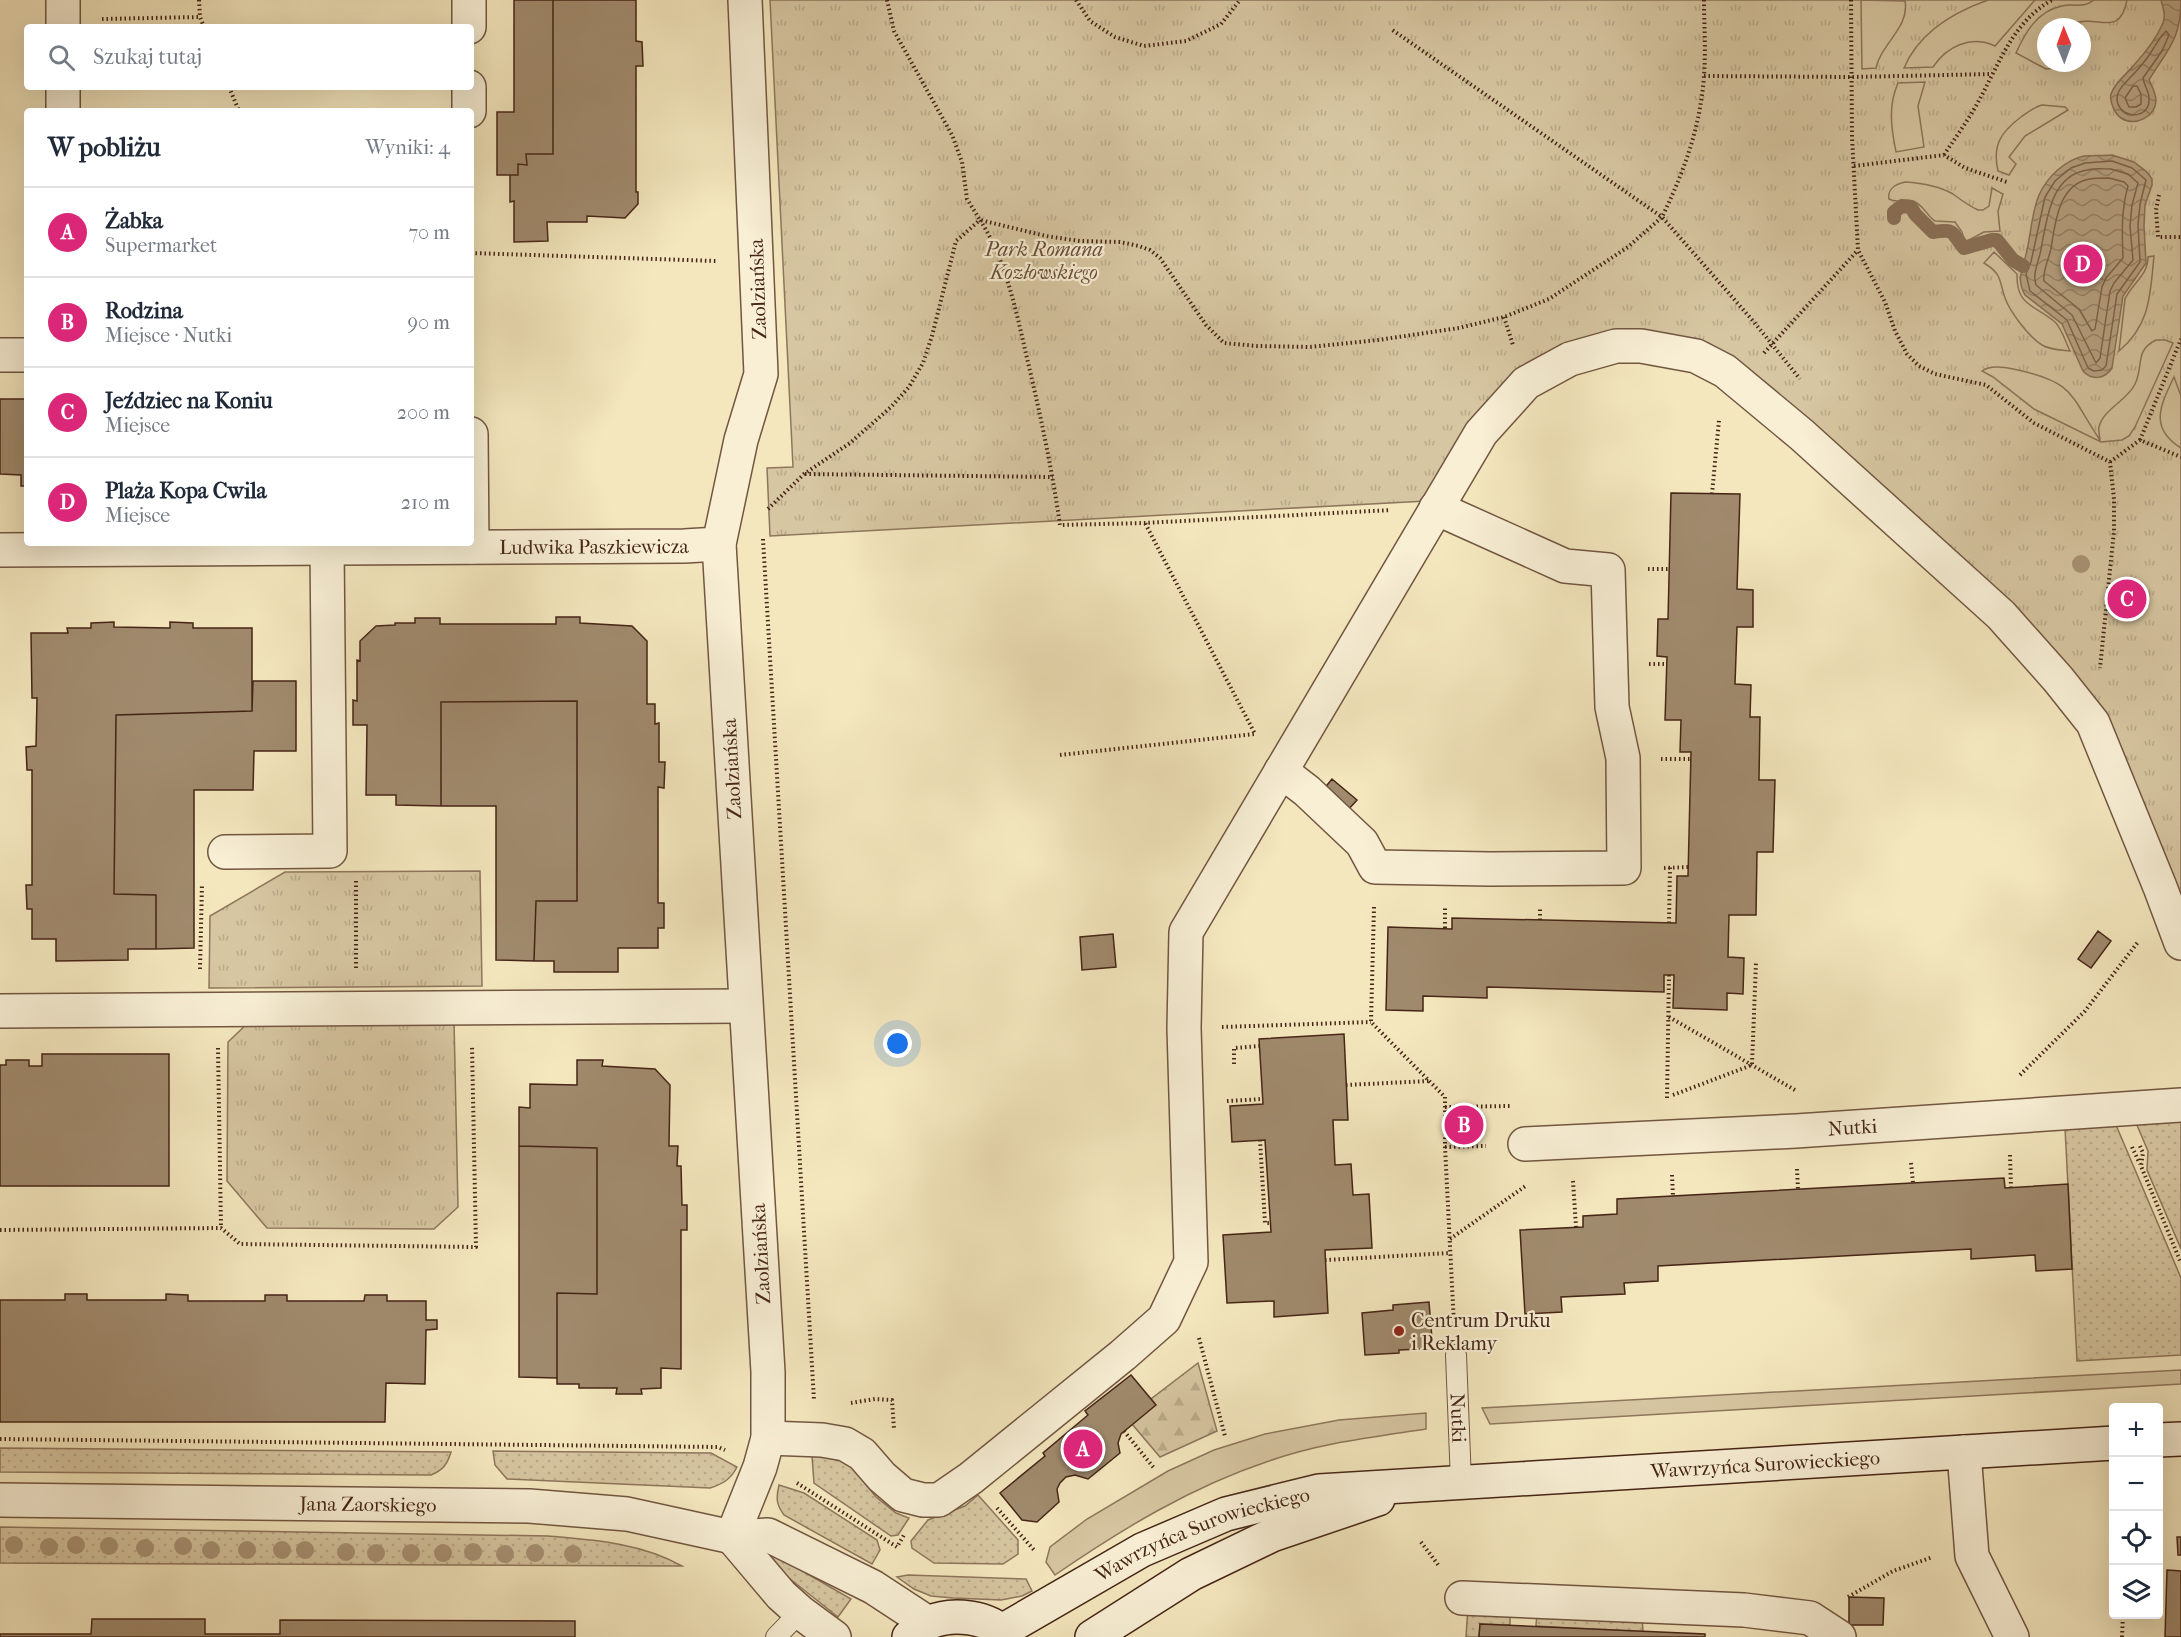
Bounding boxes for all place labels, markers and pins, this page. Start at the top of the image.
pin: D [2064,242,2102,286]
pin: C [2108,576,2146,622]
pin: B [1444,1102,1484,1148]
place label: Centrum Druku i Reklamy [1411,1309,1551,1355]
marker: Centrum Druku i Reklamy [1392,1324,1406,1338]
pin: A [1064,1426,1102,1472]

